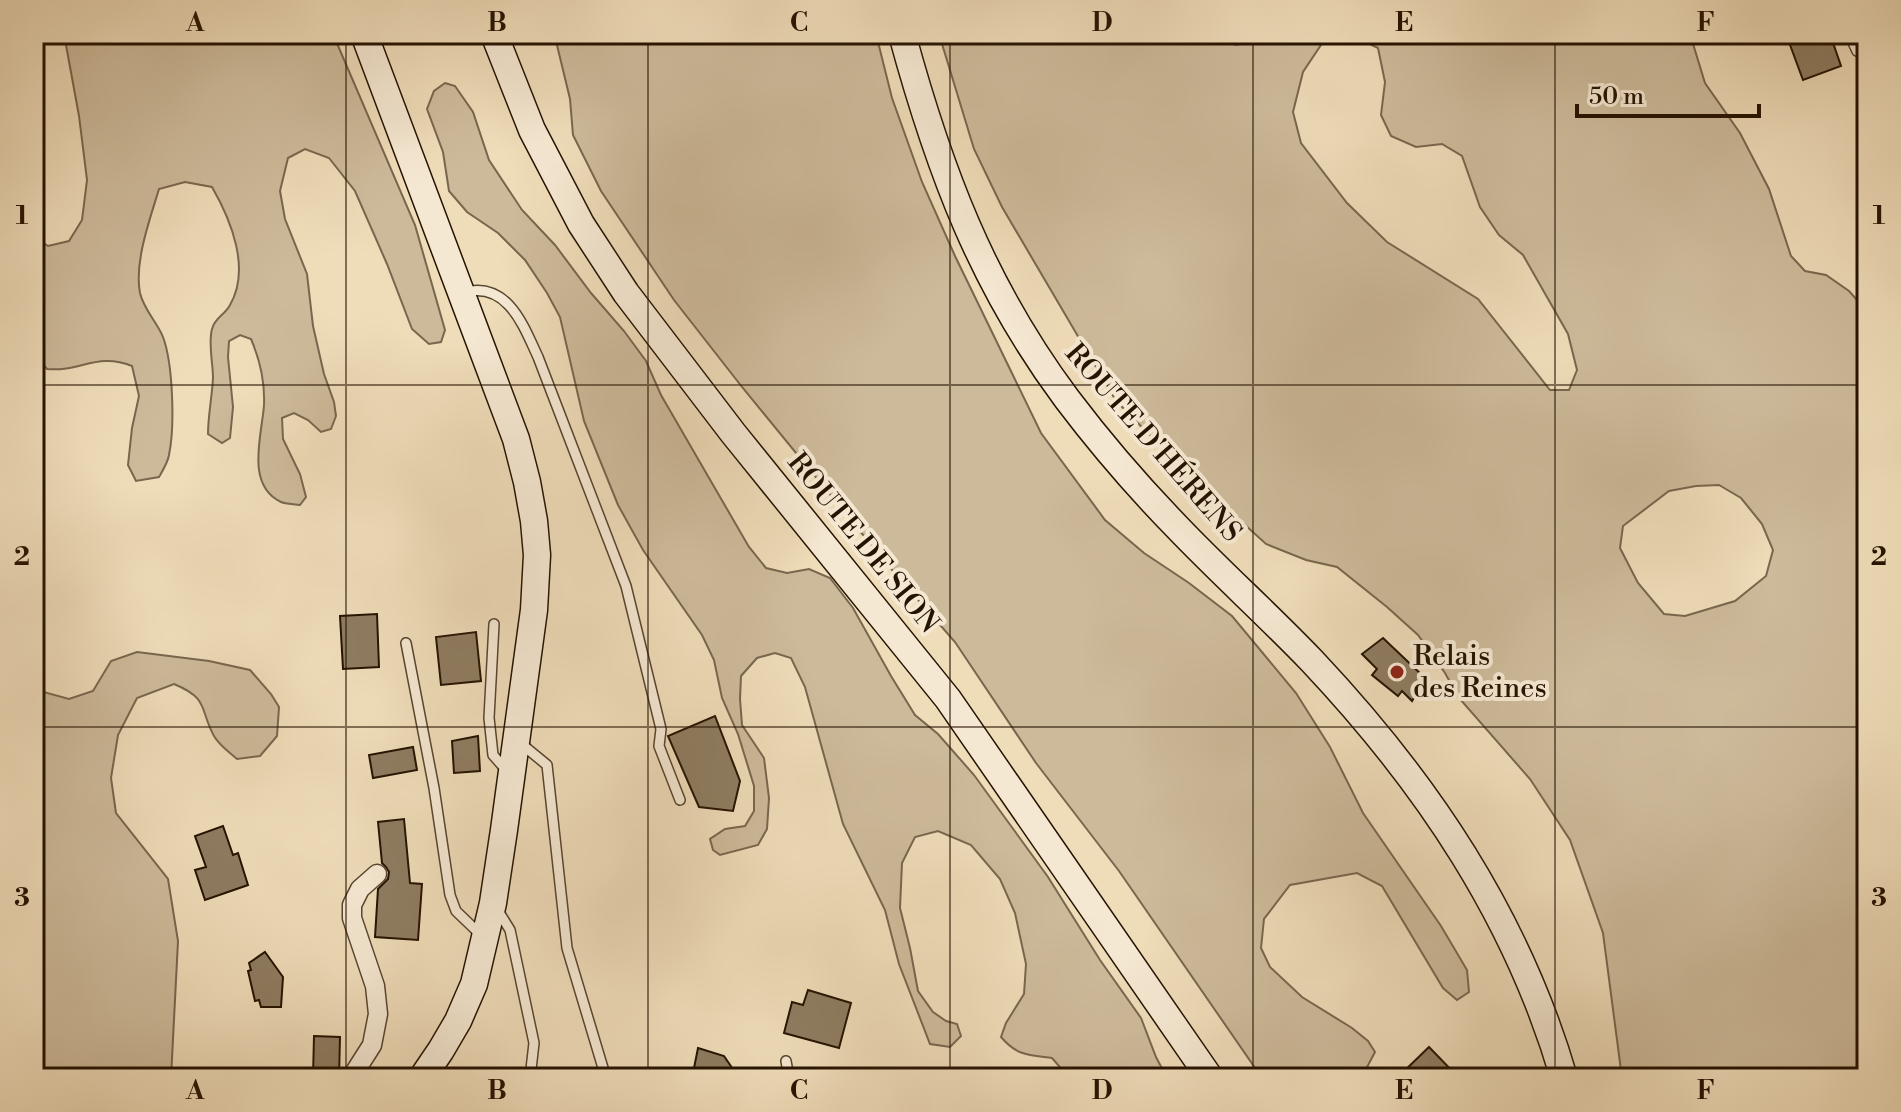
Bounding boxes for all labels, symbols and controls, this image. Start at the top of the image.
text: A [185,7,205,39]
text: B [487,7,507,39]
text: C [790,7,808,39]
text: D [1092,7,1112,39]
text: E [1395,7,1413,39]
text: F [1697,7,1715,39]
scale bar [1577,68,1759,118]
text: 50 m [1589,82,1644,112]
text: 1 [16,200,29,232]
text: 1 [1873,200,1886,232]
street label: ROUTE D'HÉRENS [1057,335,1250,550]
street label: ROUTE DE SION [779,446,947,641]
text: 2 [14,541,30,573]
text: 2 [1871,541,1887,573]
place label: Relais des Reines [1413,639,1547,706]
marker: Relais des Reines [1388,663,1406,681]
text: 3 [14,882,30,914]
text: 3 [1871,882,1887,914]
text: A [185,1075,205,1107]
text: B [487,1075,507,1107]
text: C [790,1075,808,1107]
text: D [1092,1075,1112,1107]
text: E [1395,1075,1413,1107]
text: F [1697,1075,1715,1107]

